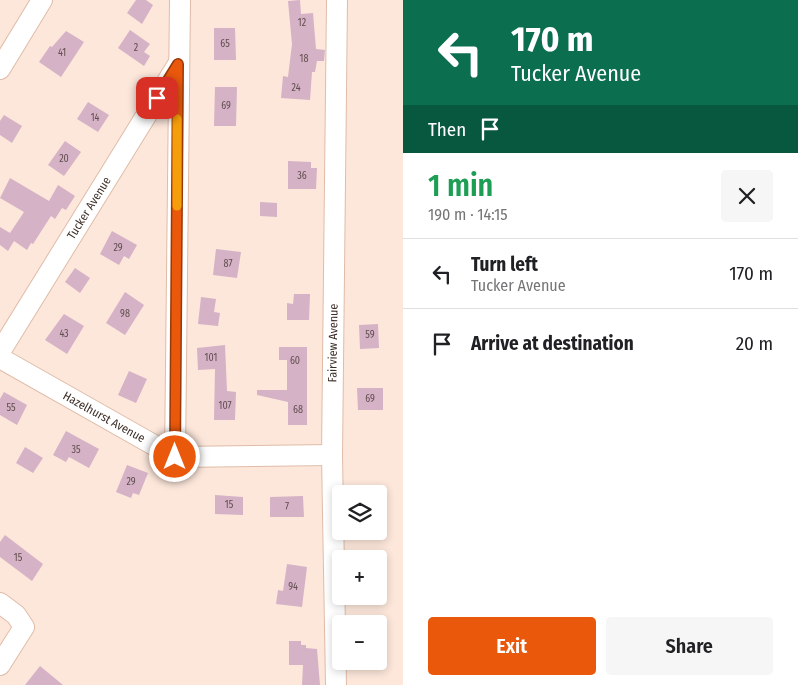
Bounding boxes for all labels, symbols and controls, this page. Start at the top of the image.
house number: 12 [298,17,307,29]
text: 170 m [511,18,594,60]
icon: left [428,20,493,85]
house number: 65 [220,38,230,50]
house number: 2 [134,42,139,54]
house number: 41 [58,47,66,59]
house number: 18 [300,53,308,65]
text: Tucker Avenue [511,60,641,87]
pin [136,77,178,119]
house number: 24 [291,82,301,94]
icon: arrive [143,84,171,112]
house number: 69 [221,100,231,112]
house number: 14 [91,112,100,124]
icon: arrive [476,115,504,143]
text: Then [428,118,466,141]
house number: 20 [59,153,69,165]
text: 1 min [428,168,493,204]
house number: 36 [297,170,307,182]
button: close [721,170,773,222]
street label: Tucker Avenue [64,174,114,242]
text: 190 m · 14:15 [428,205,508,224]
house number: 29 [113,242,123,254]
text: Turn left [471,253,538,276]
house number: 87 [224,258,232,270]
icon: left [428,260,456,288]
text: 170 m [729,262,773,285]
text: Tucker Avenue [471,276,566,295]
street label: Fairview Avenue [325,303,341,382]
house number: 98 [120,308,130,320]
house number: 43 [59,328,69,340]
house number: 59 [365,329,375,341]
icon: arrive [428,330,456,358]
text: Arrive at destination [471,332,634,355]
text: 20 m [736,332,773,355]
house number: 101 [205,352,217,364]
house number: 60 [290,355,300,367]
street label: Hazelhurst Avenue [61,389,147,445]
house number: 69 [365,393,375,405]
house number: 107 [219,400,231,412]
house number: 55 [6,402,16,414]
house number: 68 [293,404,303,416]
position arrow [148,430,200,482]
house number: 35 [71,444,81,456]
house number: 29 [126,476,136,488]
map controls [332,485,387,670]
button: layers [332,485,387,540]
house number: 15 [225,499,234,511]
house number: 7 [285,501,289,513]
button: + [332,550,387,605]
house number: 15 [14,552,23,564]
house number: 94 [288,581,298,593]
button: − [332,615,387,670]
button: Exit [428,617,596,675]
button: Share [606,617,773,675]

